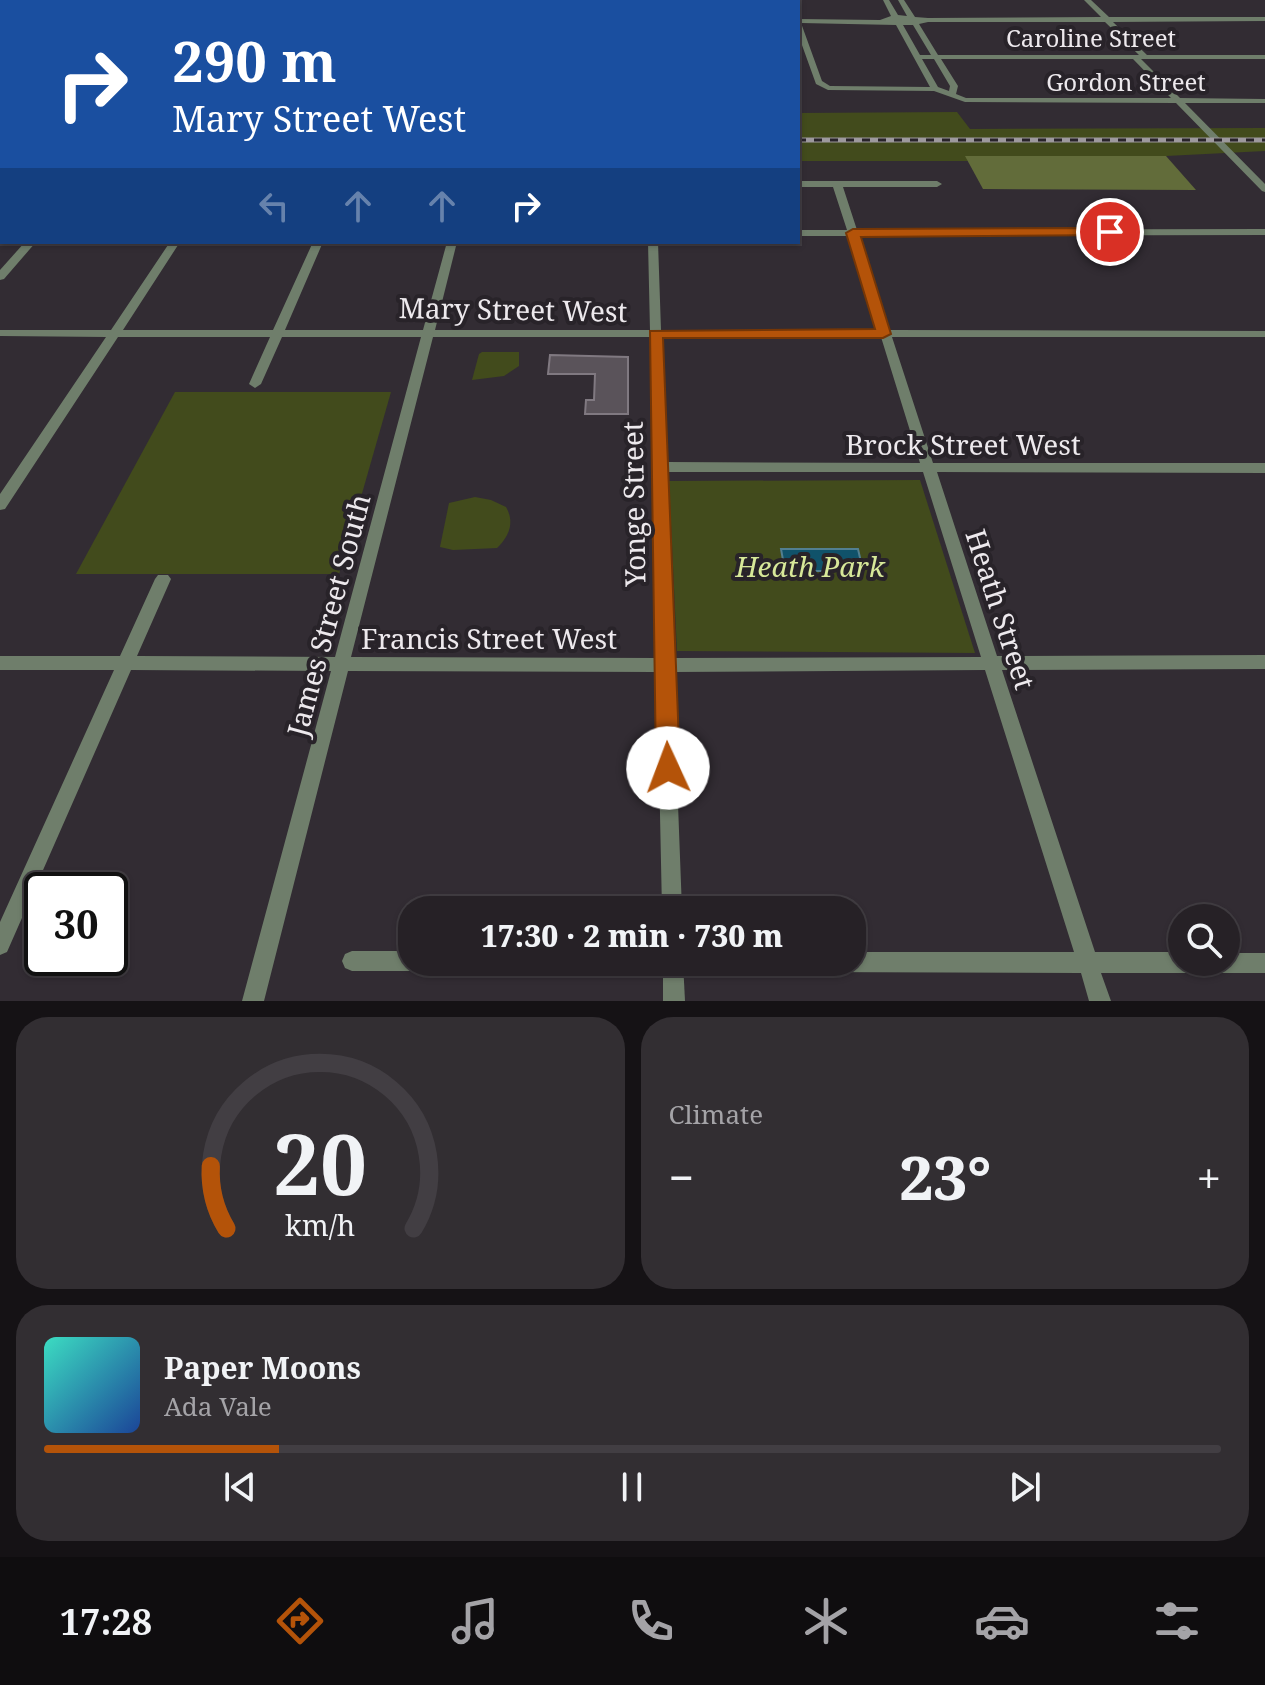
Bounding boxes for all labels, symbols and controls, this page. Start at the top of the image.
street label: Caroline Street [1006,21,1176,54]
text: 290 m [172,22,337,98]
icon: right [40,32,144,136]
street label: Gordon Street [1046,65,1206,98]
text: Mary Street West [172,94,466,143]
icon: left [252,184,296,228]
icon: ahead [336,184,380,228]
icon: ahead [420,184,464,228]
icon: right [504,184,548,228]
pin [1076,198,1144,266]
icon: arrive [1088,210,1132,254]
street label: Mary Street West [398,288,628,330]
street label: Yonge Street [613,421,653,588]
street label: Brock Street West [845,425,1081,463]
street label: James Street South [277,490,379,741]
street label: Heath Street [957,524,1045,694]
park label: Heath Park [734,547,886,585]
street label: Francis Street West [361,619,617,657]
position arrow [626,726,710,810]
speed limit sign: 30 [24,872,128,976]
map controls [1168,904,1240,976]
button: search [1168,904,1240,976]
text: 17:30 · 2 min · 730 m [481,915,783,956]
text: Climate [669,1096,763,1132]
text: 20 [273,1106,367,1219]
text: 23° [899,1136,991,1218]
text: − [669,1147,694,1207]
text: + [1196,1147,1221,1207]
text: km/h [285,1205,355,1244]
text: Paper Moons [164,1347,361,1388]
text: Ada Vale [164,1388,272,1424]
icon: previous [218,1465,262,1509]
icon: pause [610,1465,654,1509]
icon: next [1003,1465,1047,1509]
icon: directions [272,1593,328,1649]
icon: music [447,1593,503,1649]
icon: phone [623,1593,679,1649]
icon: climate [798,1593,854,1649]
icon: car [974,1593,1030,1649]
icon: filters [1149,1593,1205,1649]
text: 17:28 [60,1597,152,1646]

